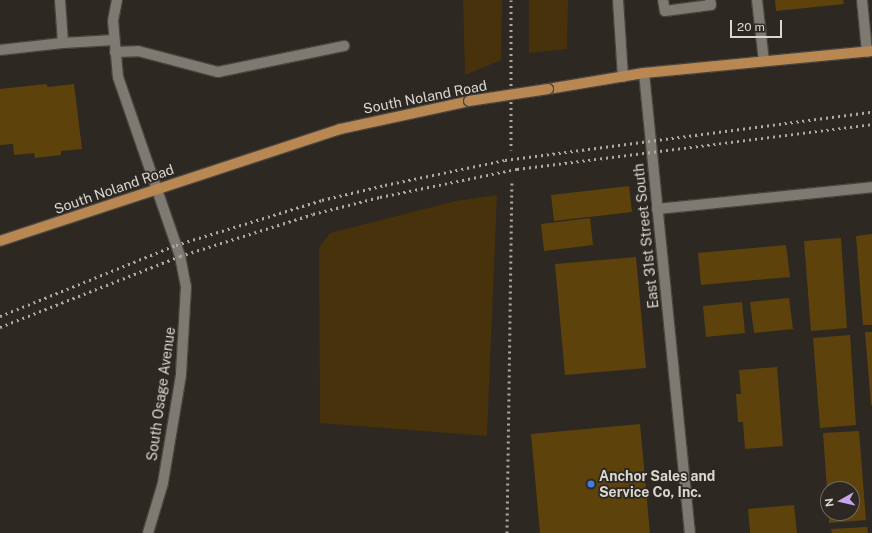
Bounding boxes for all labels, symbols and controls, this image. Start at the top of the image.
scale bar [732,12,784,38]
text: 20 m [737,20,765,34]
street label: South Noland Road [362,77,488,117]
street label: South Noland Road [52,161,176,217]
street label: East 31st Street South [630,163,662,309]
street label: South Osage Avenue [143,326,179,462]
place label: Anchor Sales and Service Co, Inc. [599,468,715,500]
marker: Anchor Sales and Service Co, Inc. [586,479,596,489]
north arrow [820,481,860,521]
text: N [823,497,836,508]

